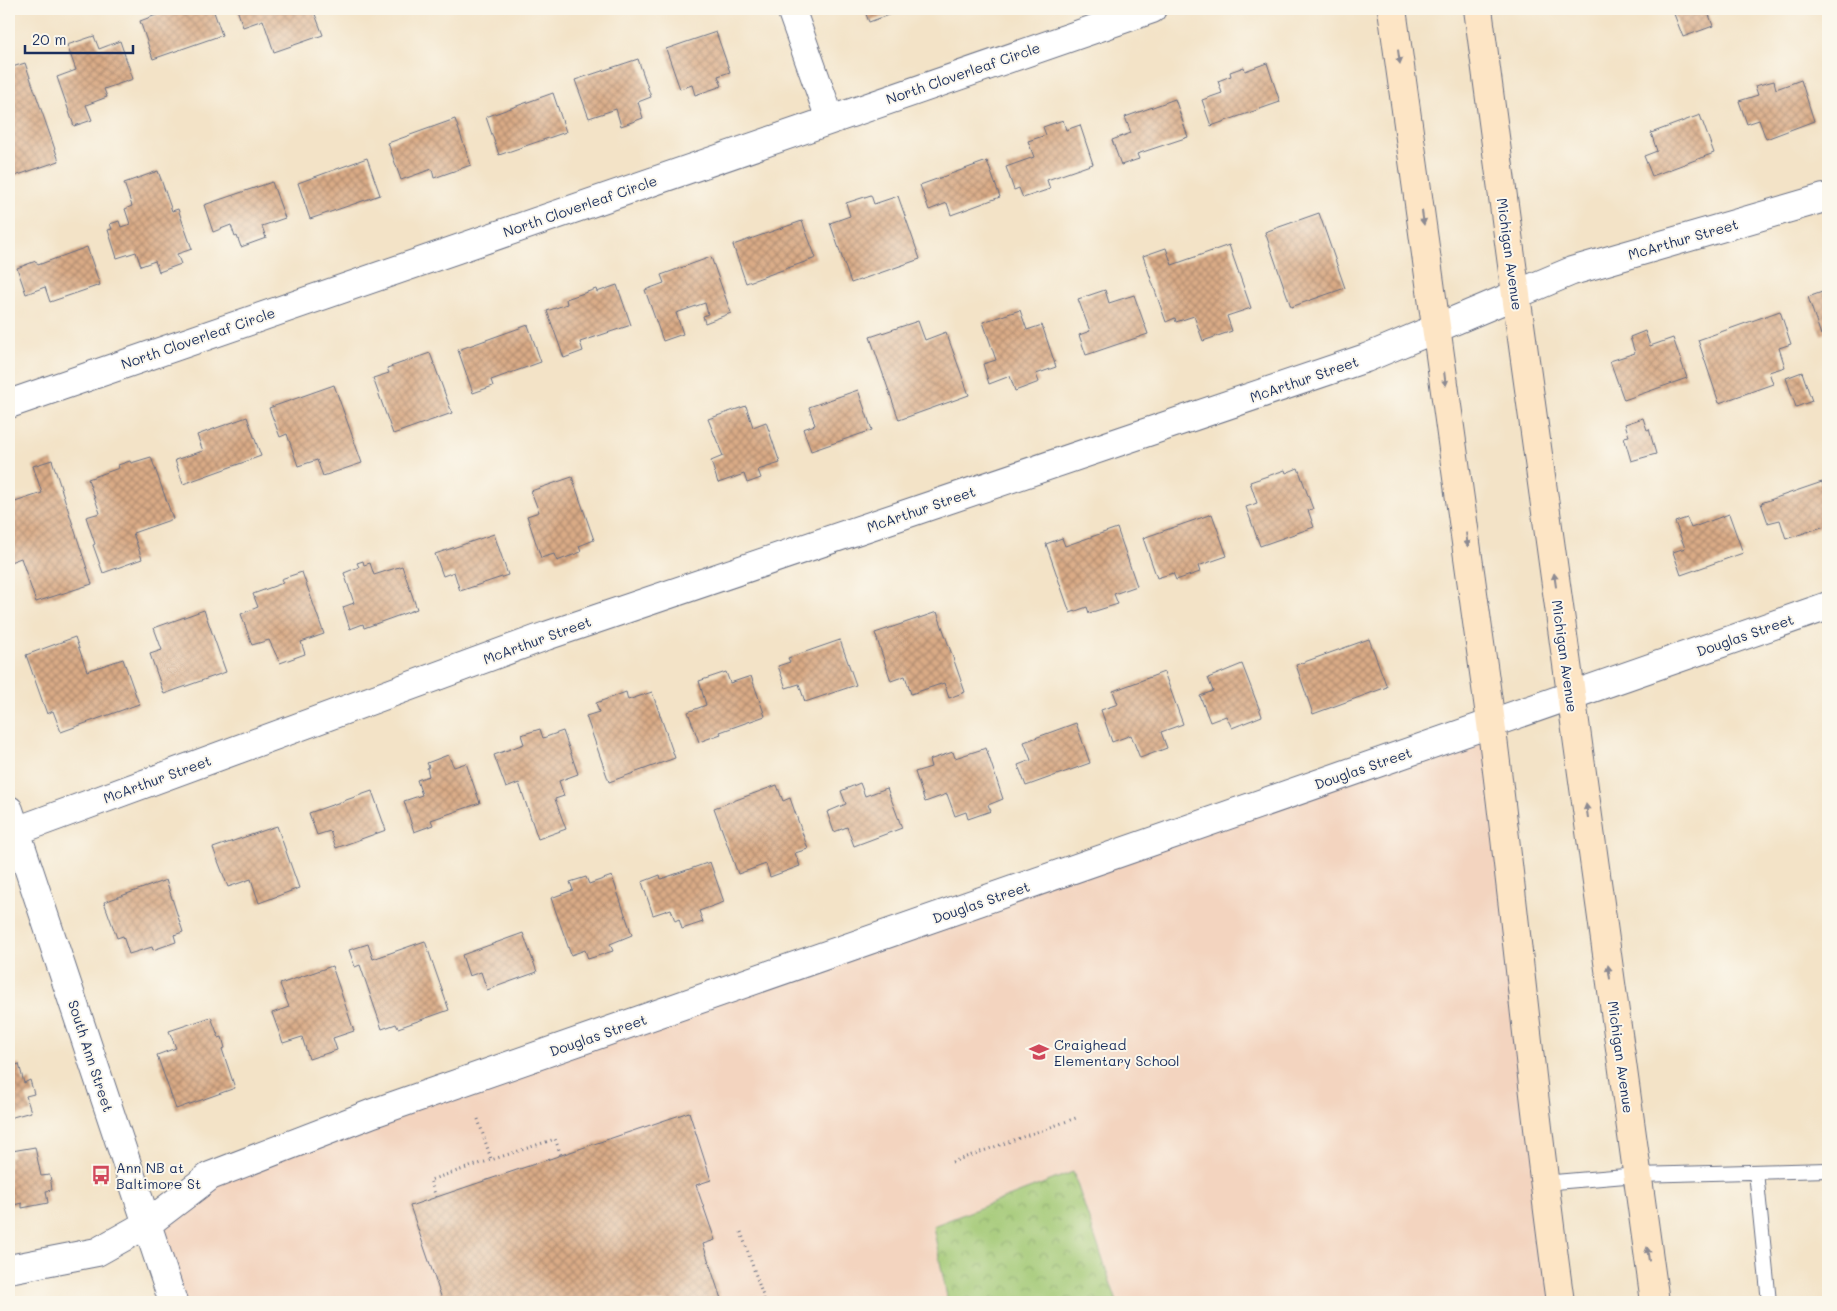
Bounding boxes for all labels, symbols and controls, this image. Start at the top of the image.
scale bar [25,22,132,54]
text: 20 m [32,29,66,49]
street label: North Cloverleaf Circle [883,38,1043,108]
one-way arrow [1395,49,1403,65]
street label: North Cloverleaf Circle [500,171,660,241]
street label: Michigan Avenue [1493,197,1527,311]
one-way arrow [1419,210,1427,226]
street label: McArthur Street [1626,214,1740,264]
street label: North Cloverleaf Circle [118,303,278,373]
street label: McArthur Street [1247,351,1361,407]
one-way arrow [1441,371,1449,387]
street label: McArthur Street [864,481,978,537]
one-way arrow [1463,532,1471,548]
one-way arrow [1551,572,1559,588]
street label: Michigan Avenue [1548,599,1582,713]
street label: Douglas Street [1694,609,1796,661]
street label: McArthur Street [480,612,594,668]
street label: Douglas Street [1312,742,1414,794]
street label: McArthur Street [100,751,214,807]
one-way arrow [1582,802,1590,818]
street label: Douglas Street [930,876,1032,928]
one-way arrow [1605,963,1613,979]
street label: South Ann Street [64,998,118,1114]
street label: Michigan Avenue [1604,1000,1638,1114]
street label: Douglas Street [547,1009,649,1061]
place label: Craighead Elementary School [1054,1035,1180,1070]
school or university icon: Craighead Elementary School [1028,1041,1050,1063]
place label: Ann NB at Baltimore St [116,1158,201,1193]
bus stop icon: Ann NB at Baltimore St [90,1164,112,1186]
one-way arrow [1644,1246,1652,1262]

